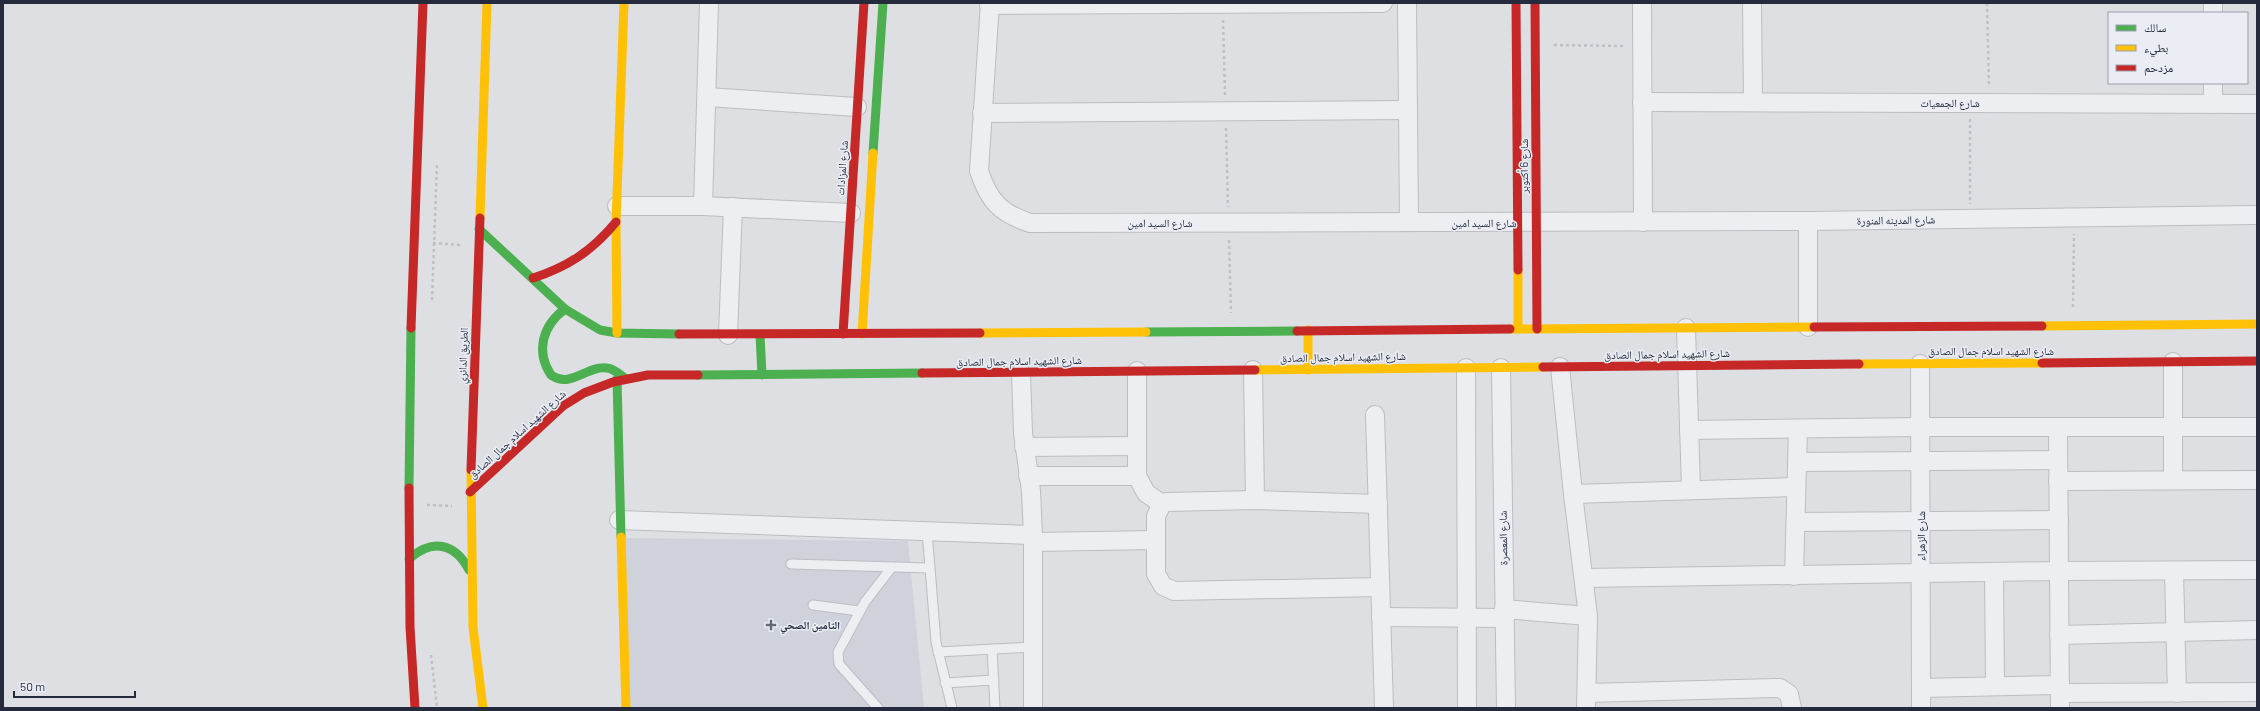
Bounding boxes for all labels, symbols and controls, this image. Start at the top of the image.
legend [2108,12,2248,84]
text: سالك [2144,20,2166,34]
text: بطيء [2144,40,2168,58]
text: مزدحم [2144,60,2173,76]
street label: شارع الجمعيات [1920,96,1980,110]
street label: شارع 6 أكتوبر [1517,139,1531,194]
street label: شارع المزادات [833,140,851,196]
street label: شارع المدينه المنورة [1857,212,1935,228]
street label: شارع السيد امين [1128,216,1192,230]
street label: شارع السيد امين [1452,216,1516,230]
street label: الطريق الدائري [455,328,473,384]
street label: شارع الشهيد اسلام جمال الصادق [1928,344,2054,358]
street label: شارع الشهيد اسلام جمال الصادق [1604,346,1730,362]
street label: شارع الشهيد اسلام جمال الصادق [1280,349,1406,365]
street label: شارع الشهيد اسلام جمال الصادق [956,353,1082,369]
street label: شارع الشهيد اسلام جمال الصادق [465,387,569,481]
street label: شارع المعصرة [1496,511,1510,565]
street label: شارع الزهراء [1914,511,1928,561]
place label: التامين الصحي [780,618,840,634]
marker: التامين الصحي [765,619,777,631]
scale bar [14,673,135,699]
text: 50 m [20,679,45,693]

